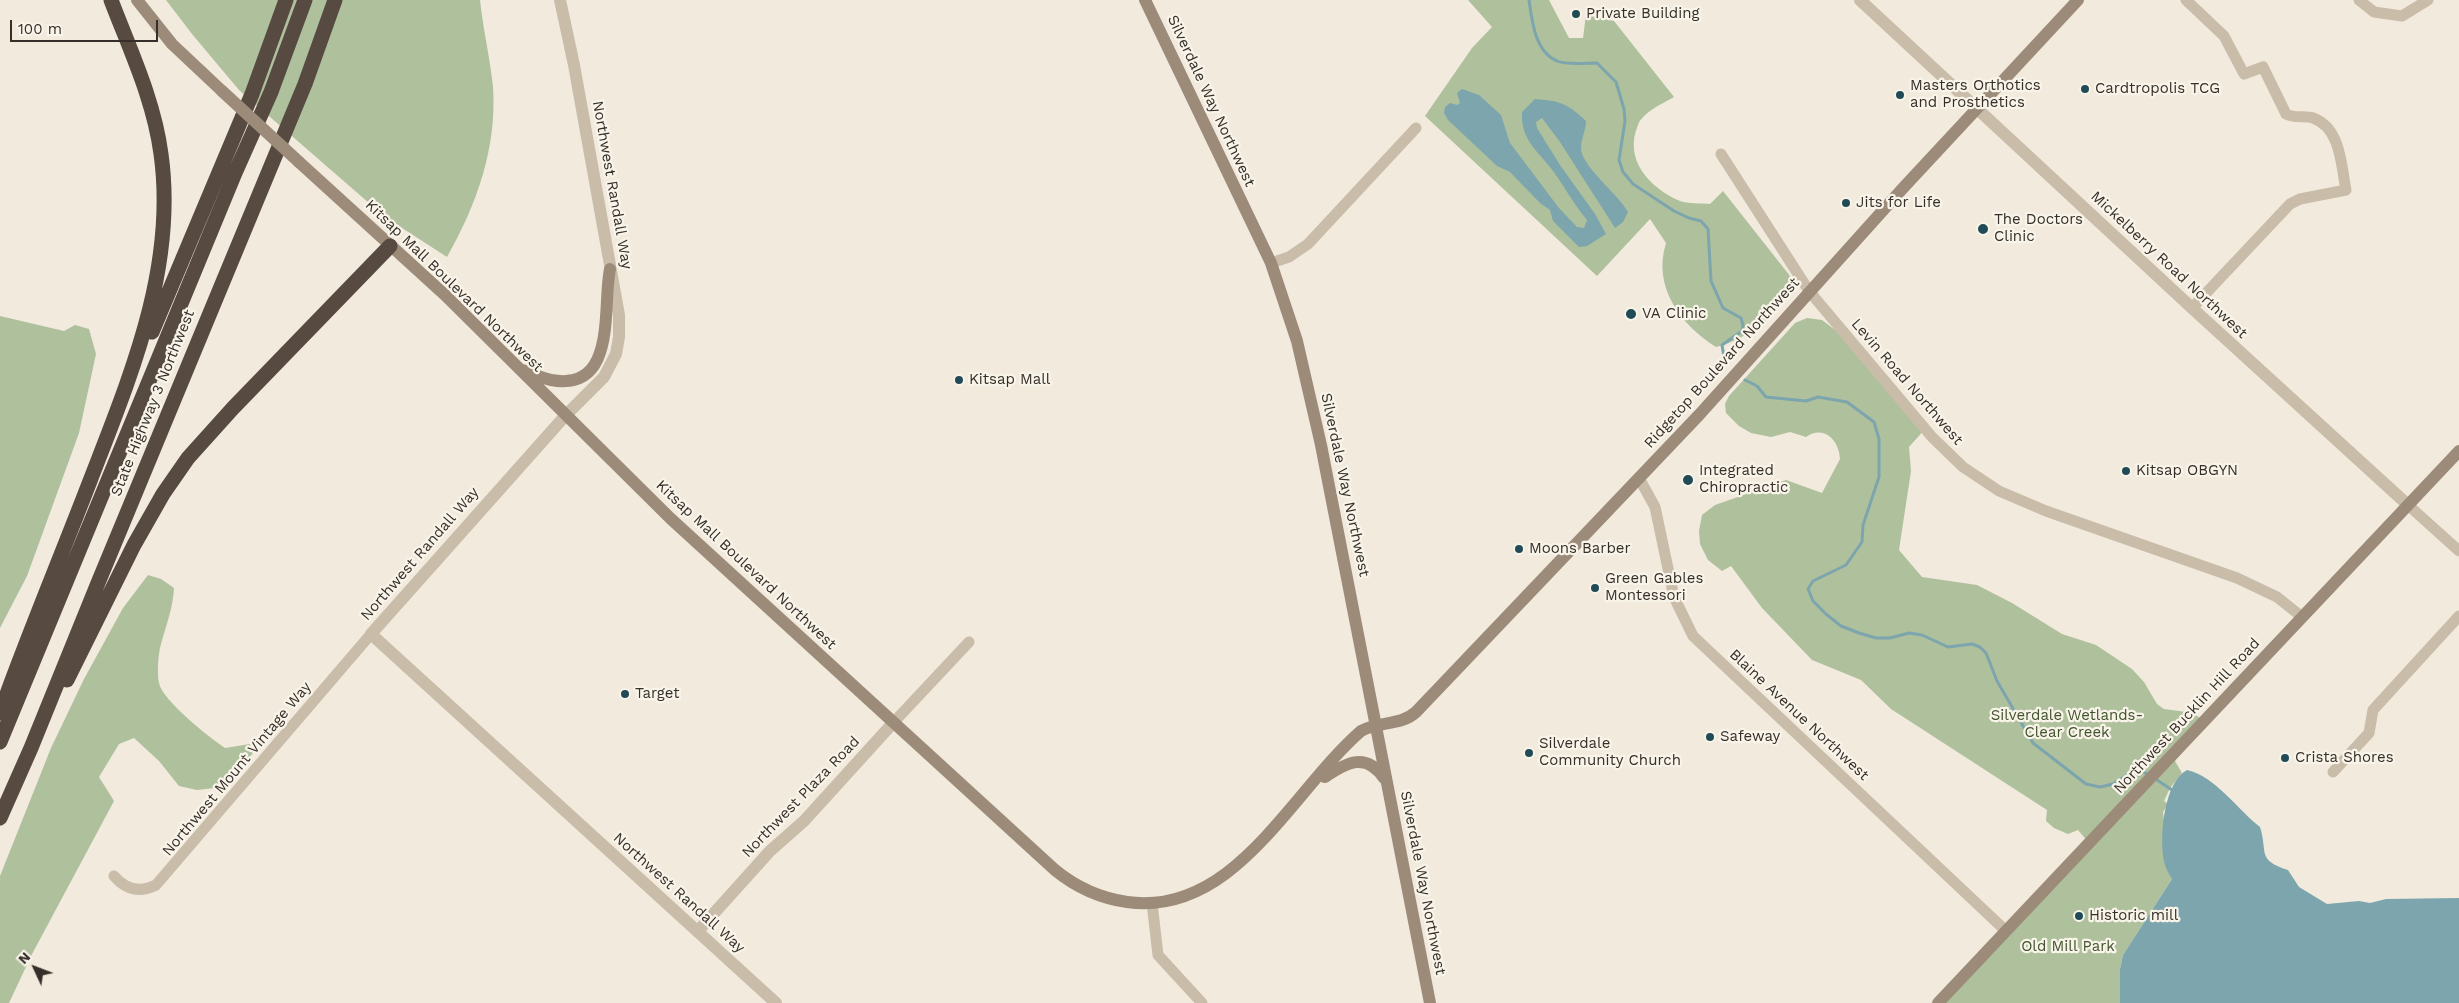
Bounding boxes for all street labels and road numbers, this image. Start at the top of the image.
street label: Silverdale Way Northwest [1163,12,1259,190]
street label: Northwest Randall Way [588,99,636,271]
street label: Mickelberry Road Northwest [2087,188,2251,342]
street label: Kitsap Mall Boulevard Northwest [361,196,547,376]
street label: Ridgetop Boulevard Northwest [1641,274,1803,452]
street label: State Highway 3 Northwest [107,307,199,499]
street label: Levin Road Northwest [1847,315,1967,449]
street label: Silverdale Way Northwest [1317,392,1373,578]
street label: Kitsap Mall Boulevard Northwest [652,476,840,654]
street label: Northwest Randall Way [357,484,483,624]
street label: Northwest Bucklin Hill Road [2110,634,2264,798]
street label: Blaine Avenue Northwest [1725,646,1873,784]
street label: Northwest Mount Vintage Way [159,678,315,860]
street label: Northwest Plaza Road [738,733,864,861]
street label: Silverdale Way Northwest [1396,789,1450,977]
street label: Northwest Randall Way [610,829,748,957]

